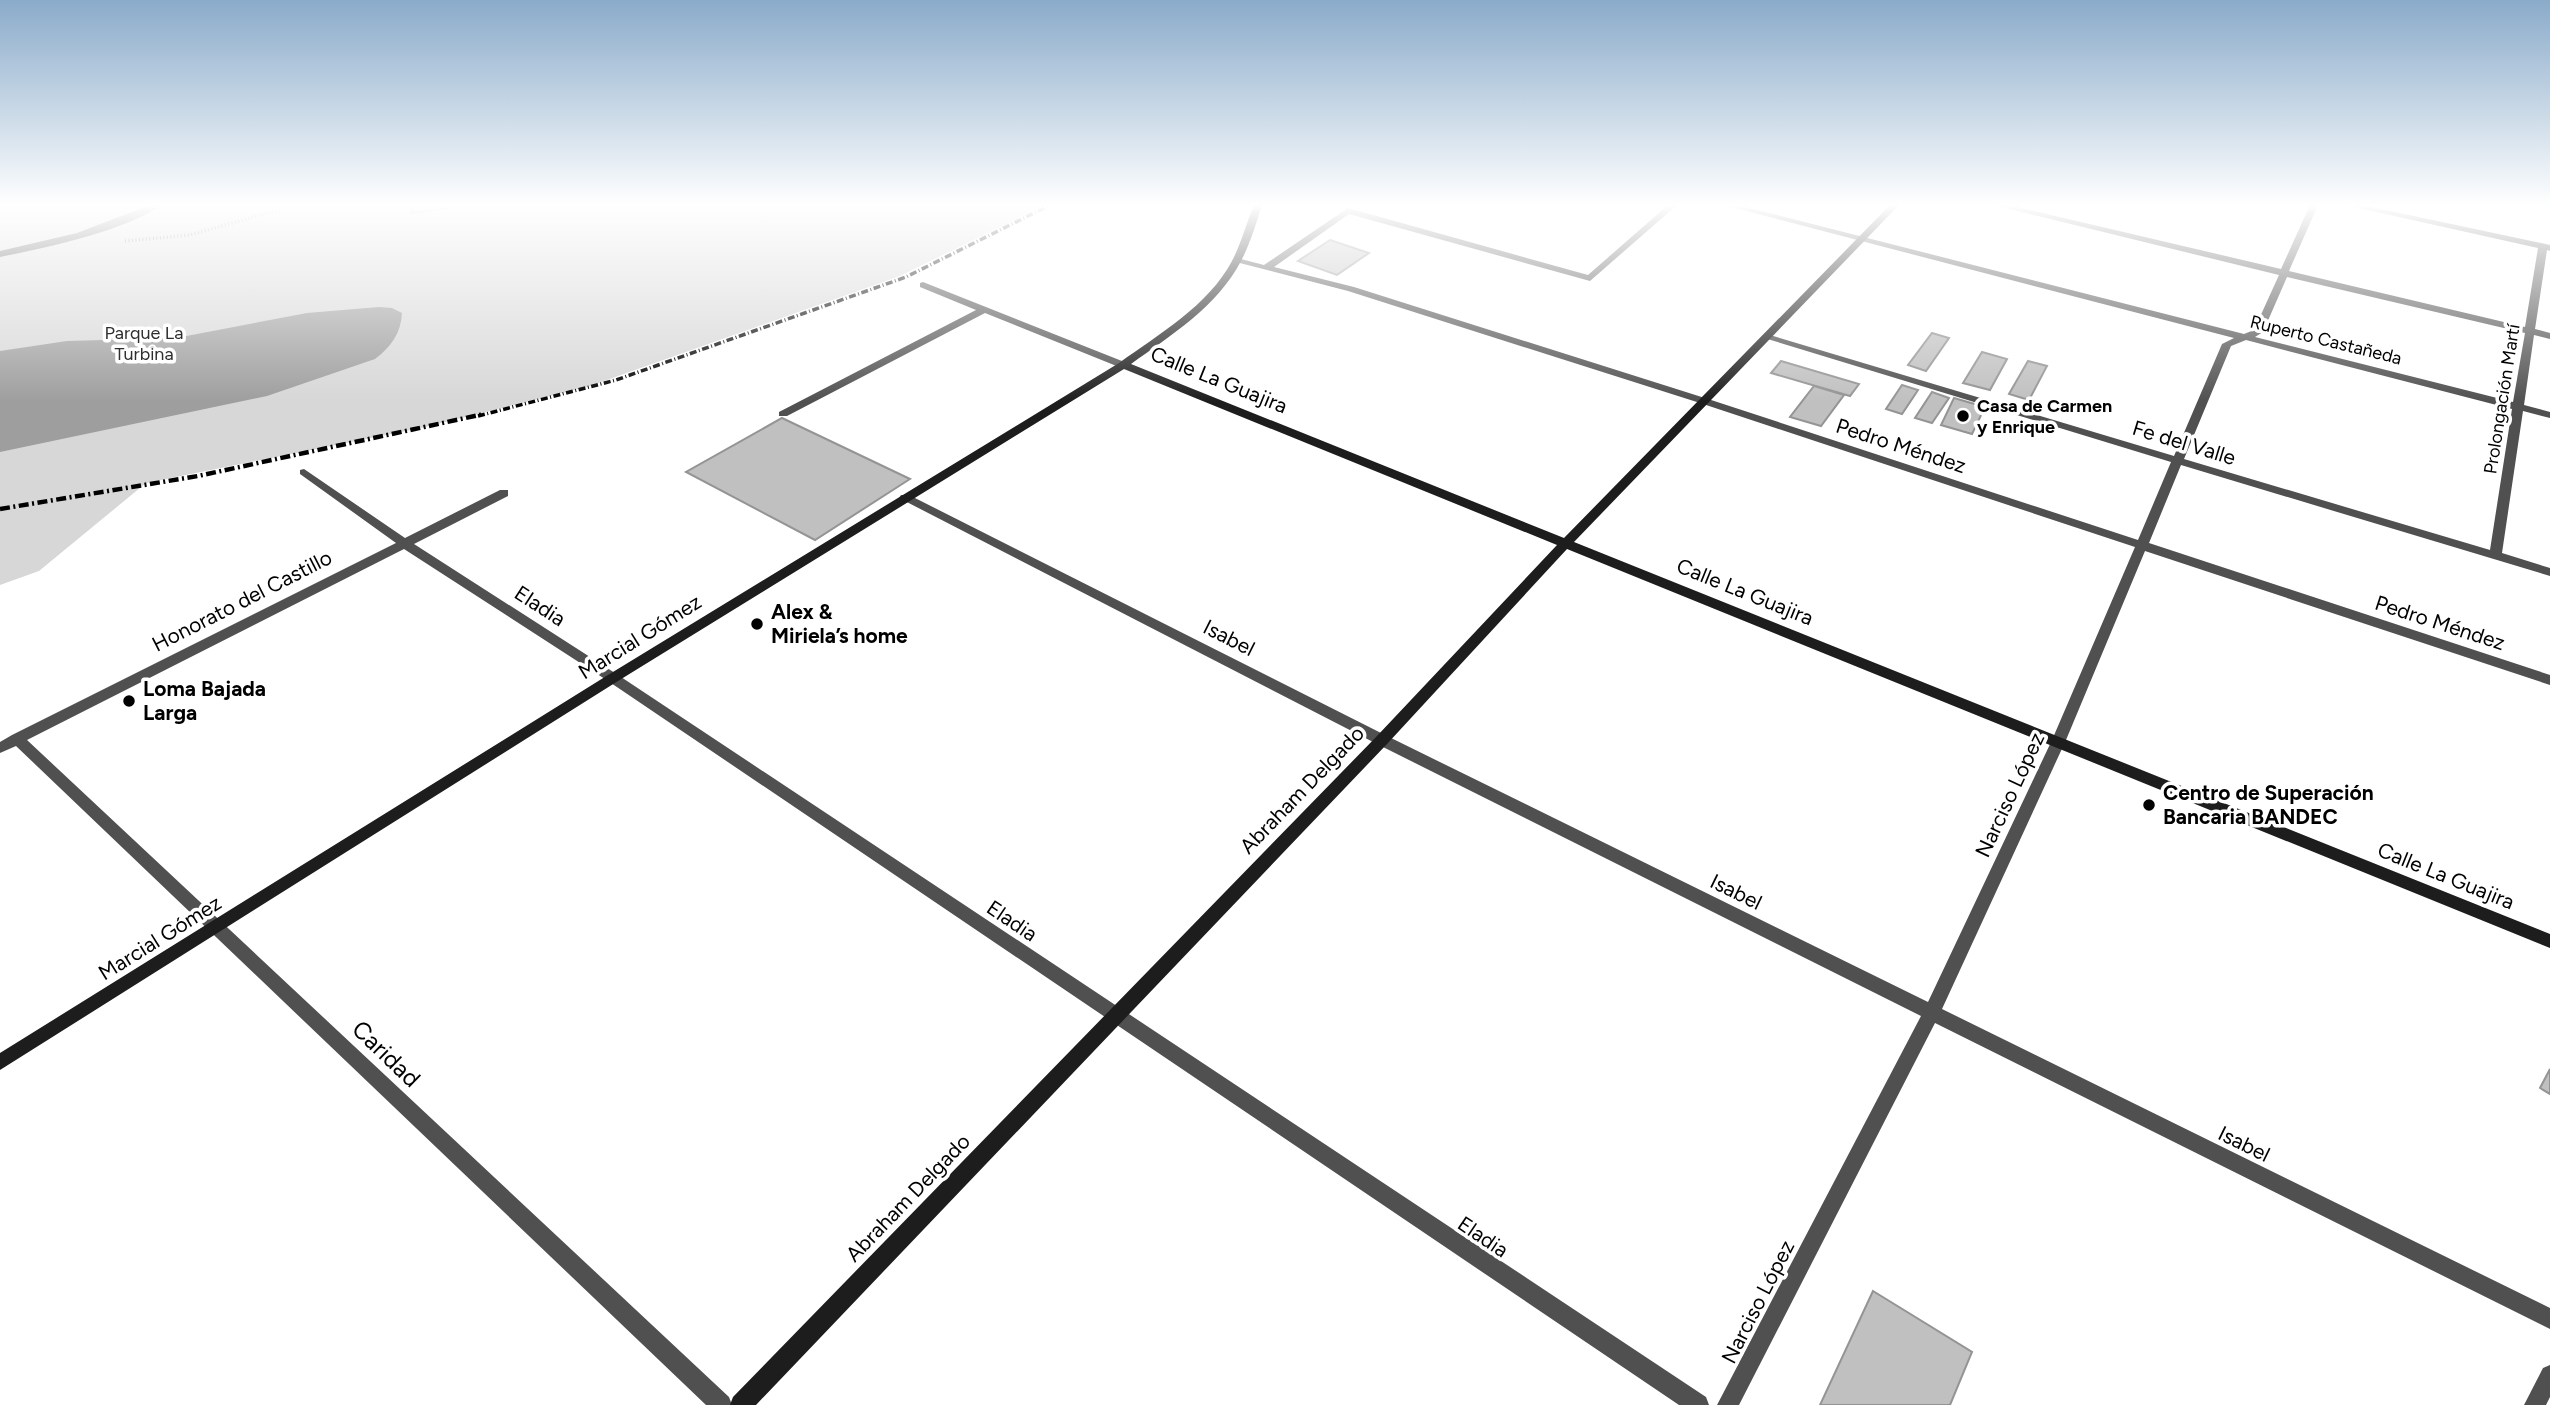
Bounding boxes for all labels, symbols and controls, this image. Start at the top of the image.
street label: Ruperto Castañeda [2248,311,2404,369]
park label: Parque La Turbina [105,322,183,365]
street label: Prolongación Martí [2479,322,2525,475]
street label: Calle La Guajira [1147,341,1291,418]
place label: Casa de Carmen y Enrique [1977,395,2112,438]
marker: Casa de Carmen y Enrique [1955,408,1971,424]
street label: Pedro Méndez [1833,413,1969,478]
street label: Fe del Valle [2129,415,2239,470]
street label: Honorato del Castillo [148,544,336,657]
street label: Calle La Guajira [1673,553,1817,630]
street label: Eladia [510,580,570,631]
street label: Marcial Gómez [574,589,706,684]
street label: Pedro Méndez [2372,590,2508,655]
place label: Alex & Miriela’s home [771,599,908,648]
street label: Isabel [1199,614,1259,661]
marker: Alex & Miriela’s home [749,616,765,632]
place label: Loma Bajada Larga [143,676,266,725]
marker: Loma Bajada Larga [121,693,137,709]
street label: Abraham Delgado [1234,721,1369,859]
street label: Narciso López [1970,728,2049,861]
place label: Centro de Superación Bancaria BANDEC [2163,780,2374,829]
marker: Centro de Superación Bancaria BANDEC [2141,797,2157,813]
street label: Calle La Guajira [2374,837,2518,914]
street label: Isabel [1706,868,1766,915]
street label: Marcial Gómez [94,890,226,985]
street label: Eladia [982,895,1042,947]
street label: Caridad [346,1014,426,1093]
street label: Isabel [2214,1120,2274,1167]
street label: Abraham Delgado [840,1129,975,1267]
street label: Eladia [1453,1211,1513,1263]
street label: Narciso López [1716,1236,1799,1367]

